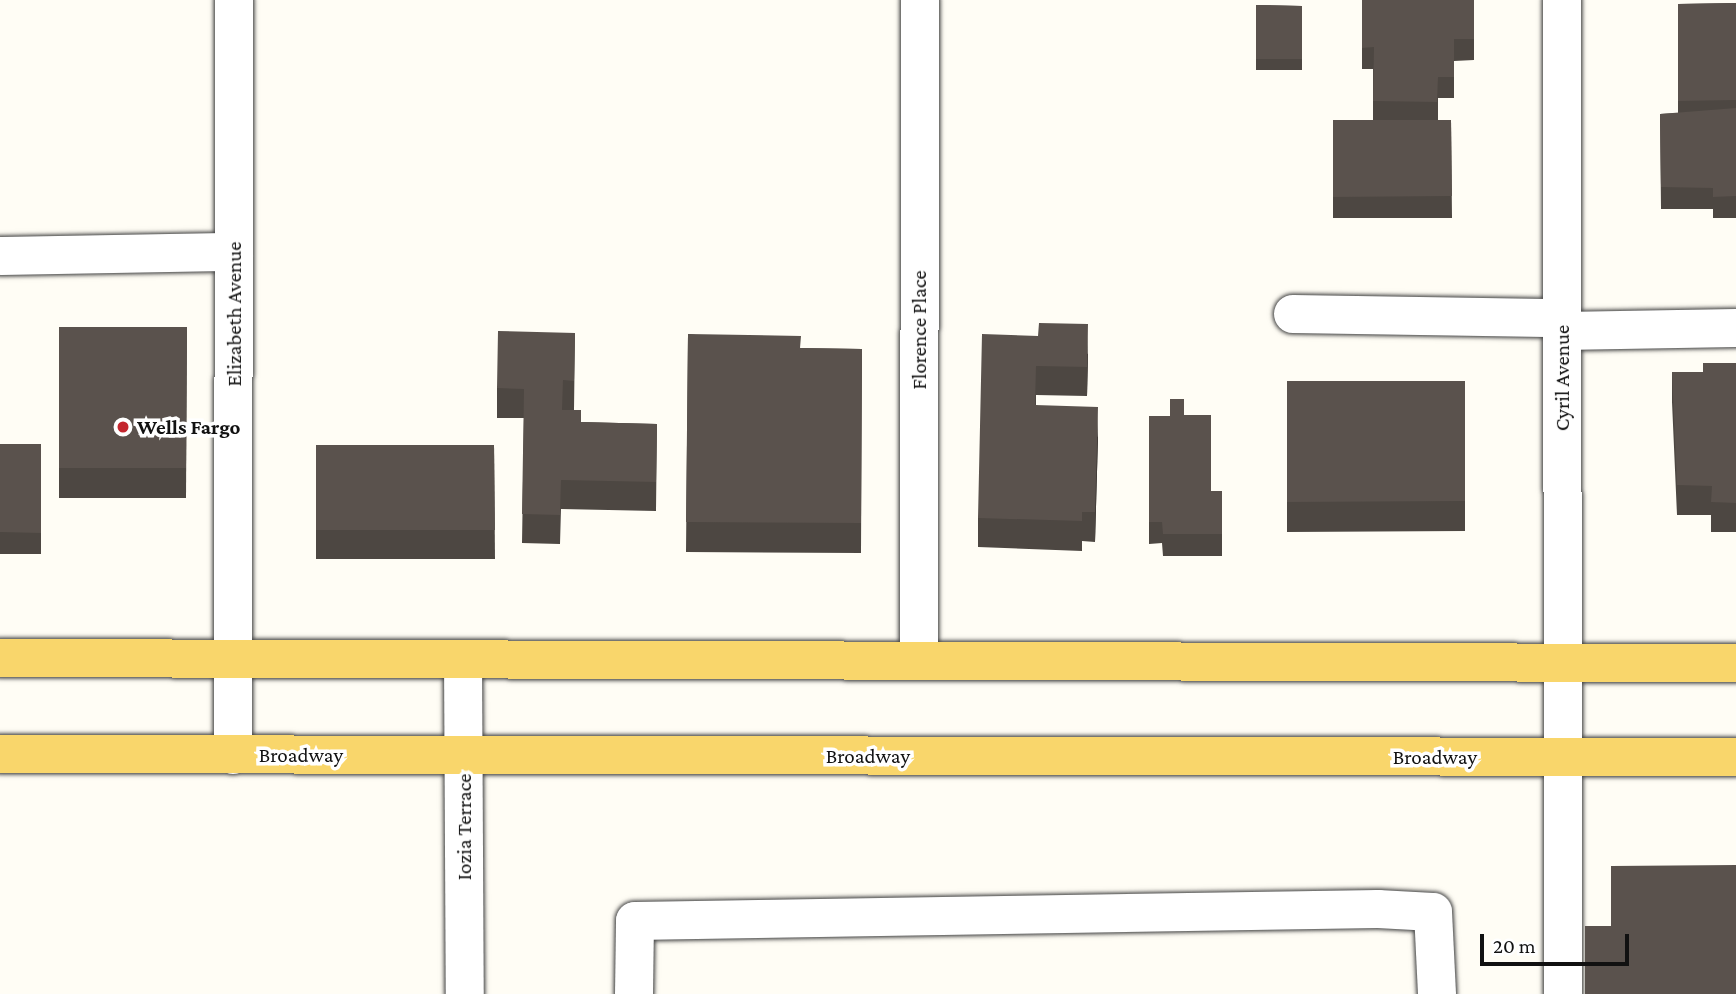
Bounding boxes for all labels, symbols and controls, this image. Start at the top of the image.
street label: Elizabeth Avenue [221,241,247,387]
street label: Florence Place [906,270,932,390]
street label: Cyril Avenue [1549,325,1575,431]
place label: Wells Fargo [137,414,241,440]
marker: Wells Fargo [115,419,131,435]
street label: Broadway [259,742,343,768]
street label: Broadway [826,743,910,769]
street label: Broadway [1393,744,1477,770]
street label: Iozia Terrace [451,774,477,880]
scale bar [1484,920,1633,964]
text: 20 m [1493,934,1536,958]

